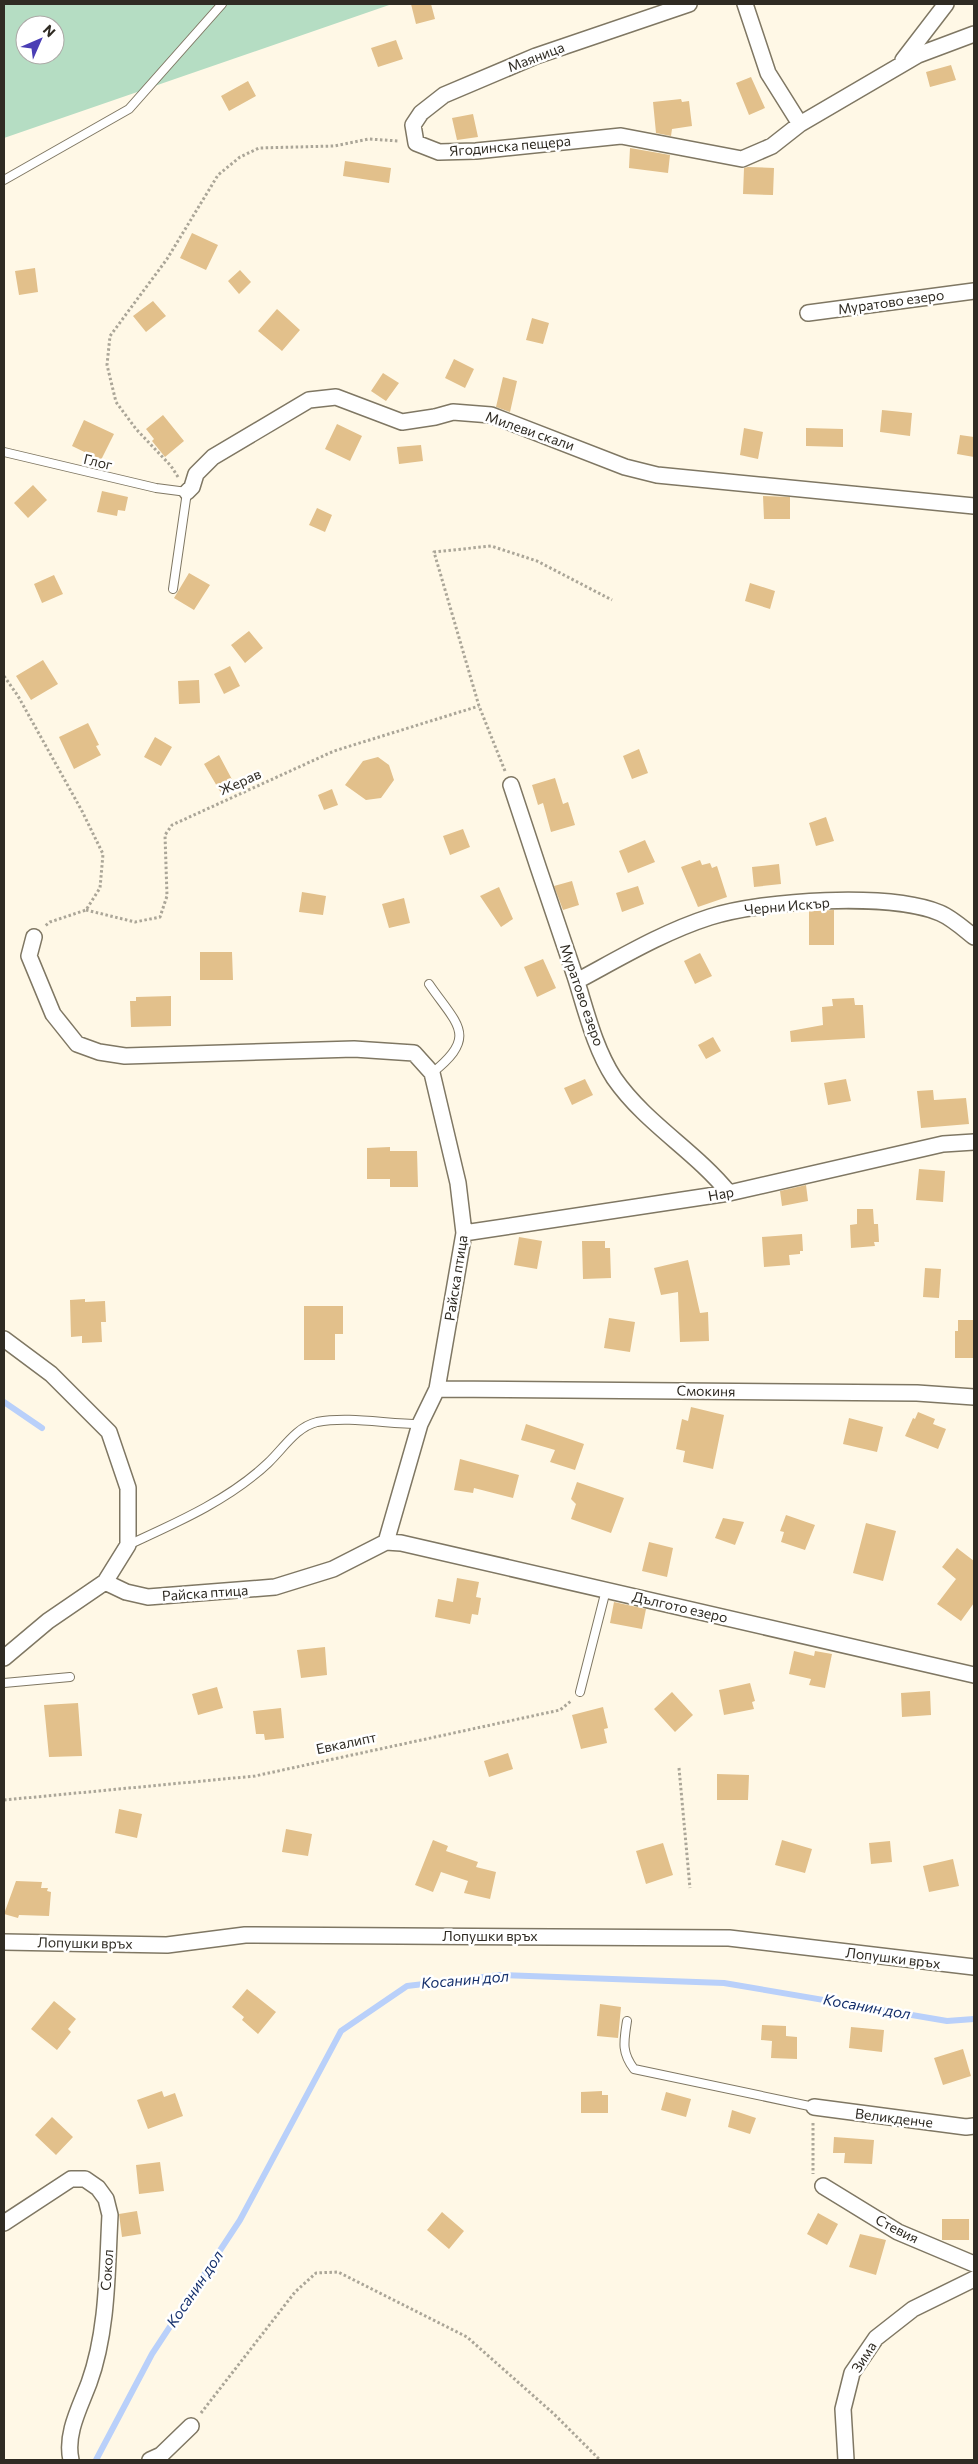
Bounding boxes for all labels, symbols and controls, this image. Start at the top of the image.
north arrow [15,15,65,65]
text: N [40,21,59,40]
street label: Маяница [505,38,567,75]
street label: Ягодинска пещера [448,132,572,159]
street label: Муратово езеро [837,286,945,317]
street label: Милеви скали [484,407,577,454]
street label: Глог [82,450,114,473]
street label: Жерав [216,765,263,798]
street label: Черни Искър [744,893,830,918]
street label: Муратово езеро [557,941,608,1048]
street label: Нар [707,1183,735,1204]
street label: Райска птица [440,1234,471,1322]
street label: Смокиня [676,1381,736,1400]
street label: Райска птица [161,1581,249,1604]
street label: Дългото езеро [631,1587,730,1626]
street label: Евкалипт [314,1728,378,1757]
street label: Лопушки връх [442,1927,538,1944]
street label: Лопушки връх [37,1933,133,1952]
street label: Лопушки връх [845,1943,942,1972]
water label: Косанин дол [420,1966,510,1992]
water label: Косанин дол [822,1989,913,2023]
street label: Великденче [854,2104,934,2131]
street label: Стевия [873,2211,922,2247]
water label: Косанин дол [162,2246,227,2330]
street label: Сокол [97,2249,116,2291]
street label: Зима [847,2338,880,2375]

